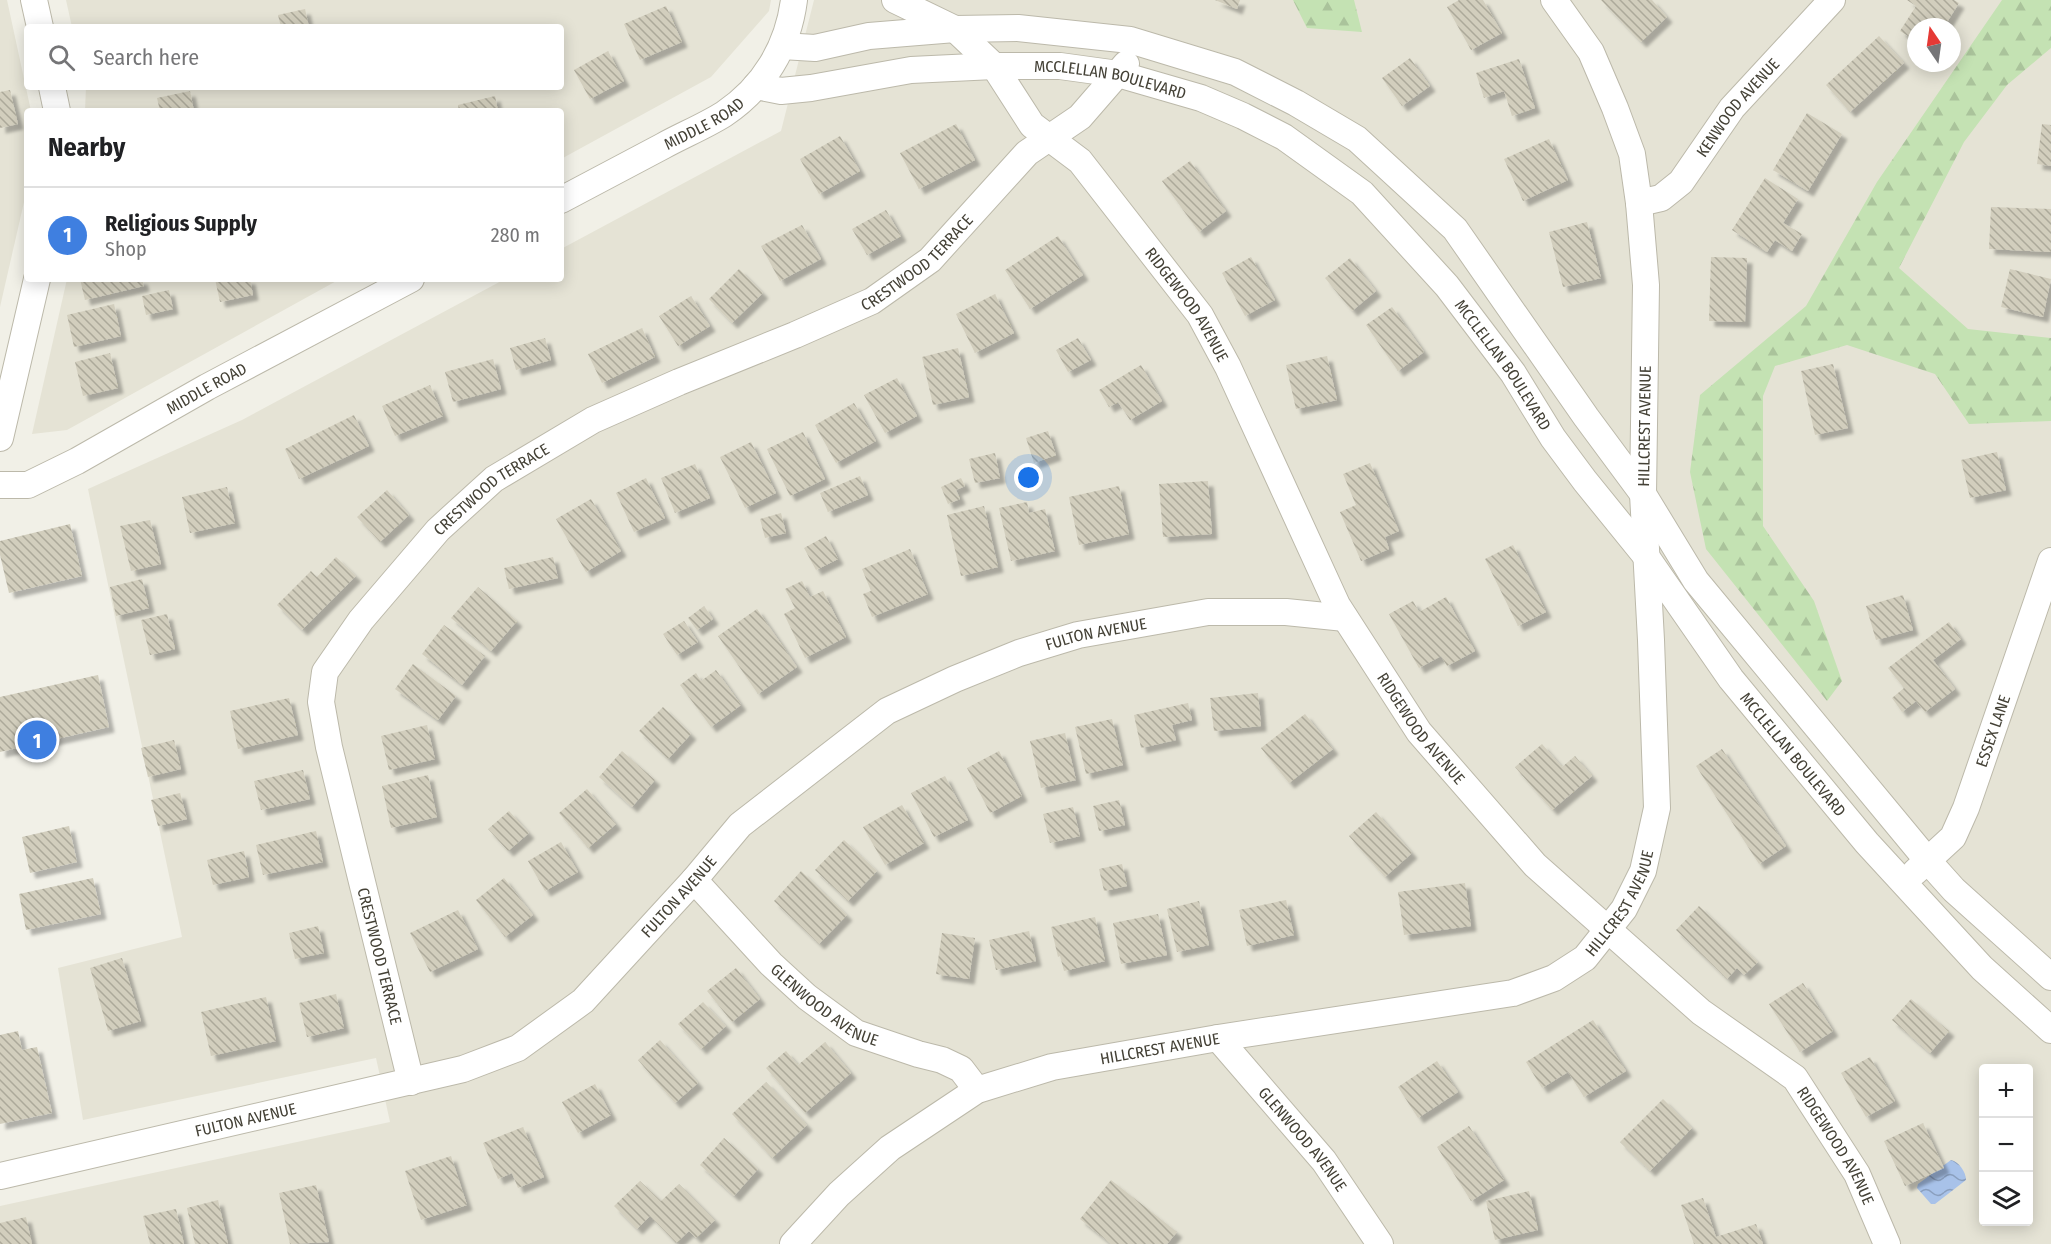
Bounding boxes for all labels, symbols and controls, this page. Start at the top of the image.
north arrow [1907,18,1961,72]
search box [24,24,564,90]
icon: search [45,41,78,74]
text: Search here [93,44,199,71]
street label: KENWOOD AVENUE [1692,54,1783,160]
street label: MCCLELLAN BOULEVARD [1034,57,1188,103]
street label: MIDDLE ROAD [661,94,748,154]
text: Nearby [48,132,125,163]
text: Religious Supply [105,210,257,237]
street label: CRESTWOOD TERRACE [858,211,977,315]
text: 1 [63,223,72,247]
text: 280 m [491,223,540,247]
text: Shop [105,237,147,261]
street label: RIDGEWOOD AVENUE [1141,244,1232,365]
street label: MCCLELLAN BOULEVARD [1451,296,1555,434]
street label: MIDDLE ROAD [163,359,250,418]
street label: HILLCREST AVENUE [1634,366,1655,487]
street label: CRESTWOOD TERRACE [430,439,552,539]
your location [1014,463,1043,492]
street label: FULTON AVENUE [1043,614,1148,654]
street label: RIDGEWOOD AVENUE [1373,669,1469,788]
street label: MCCLELLAN BOULEVARD [1736,689,1850,820]
street label: ESSEX LANE [1972,693,2014,770]
pin: 1 [18,718,57,762]
street label: HILLCREST AVENUE [1581,848,1657,960]
street label: FULTON AVENUE [637,852,720,941]
street label: CRESTWOOD TERRACE [353,886,406,1027]
street label: GLENWOOD AVENUE [767,960,881,1050]
street label: HILLCREST AVENUE [1099,1029,1221,1068]
map controls [1979,1064,2033,1226]
button: + [1979,1064,2033,1118]
street label: GLENWOOD AVENUE [1254,1083,1351,1195]
street label: RIDGEWOOD AVENUE [1793,1083,1878,1207]
street label: FULTON AVENUE [193,1099,298,1141]
button: − [1979,1118,2033,1172]
button: layers [1979,1172,2033,1226]

